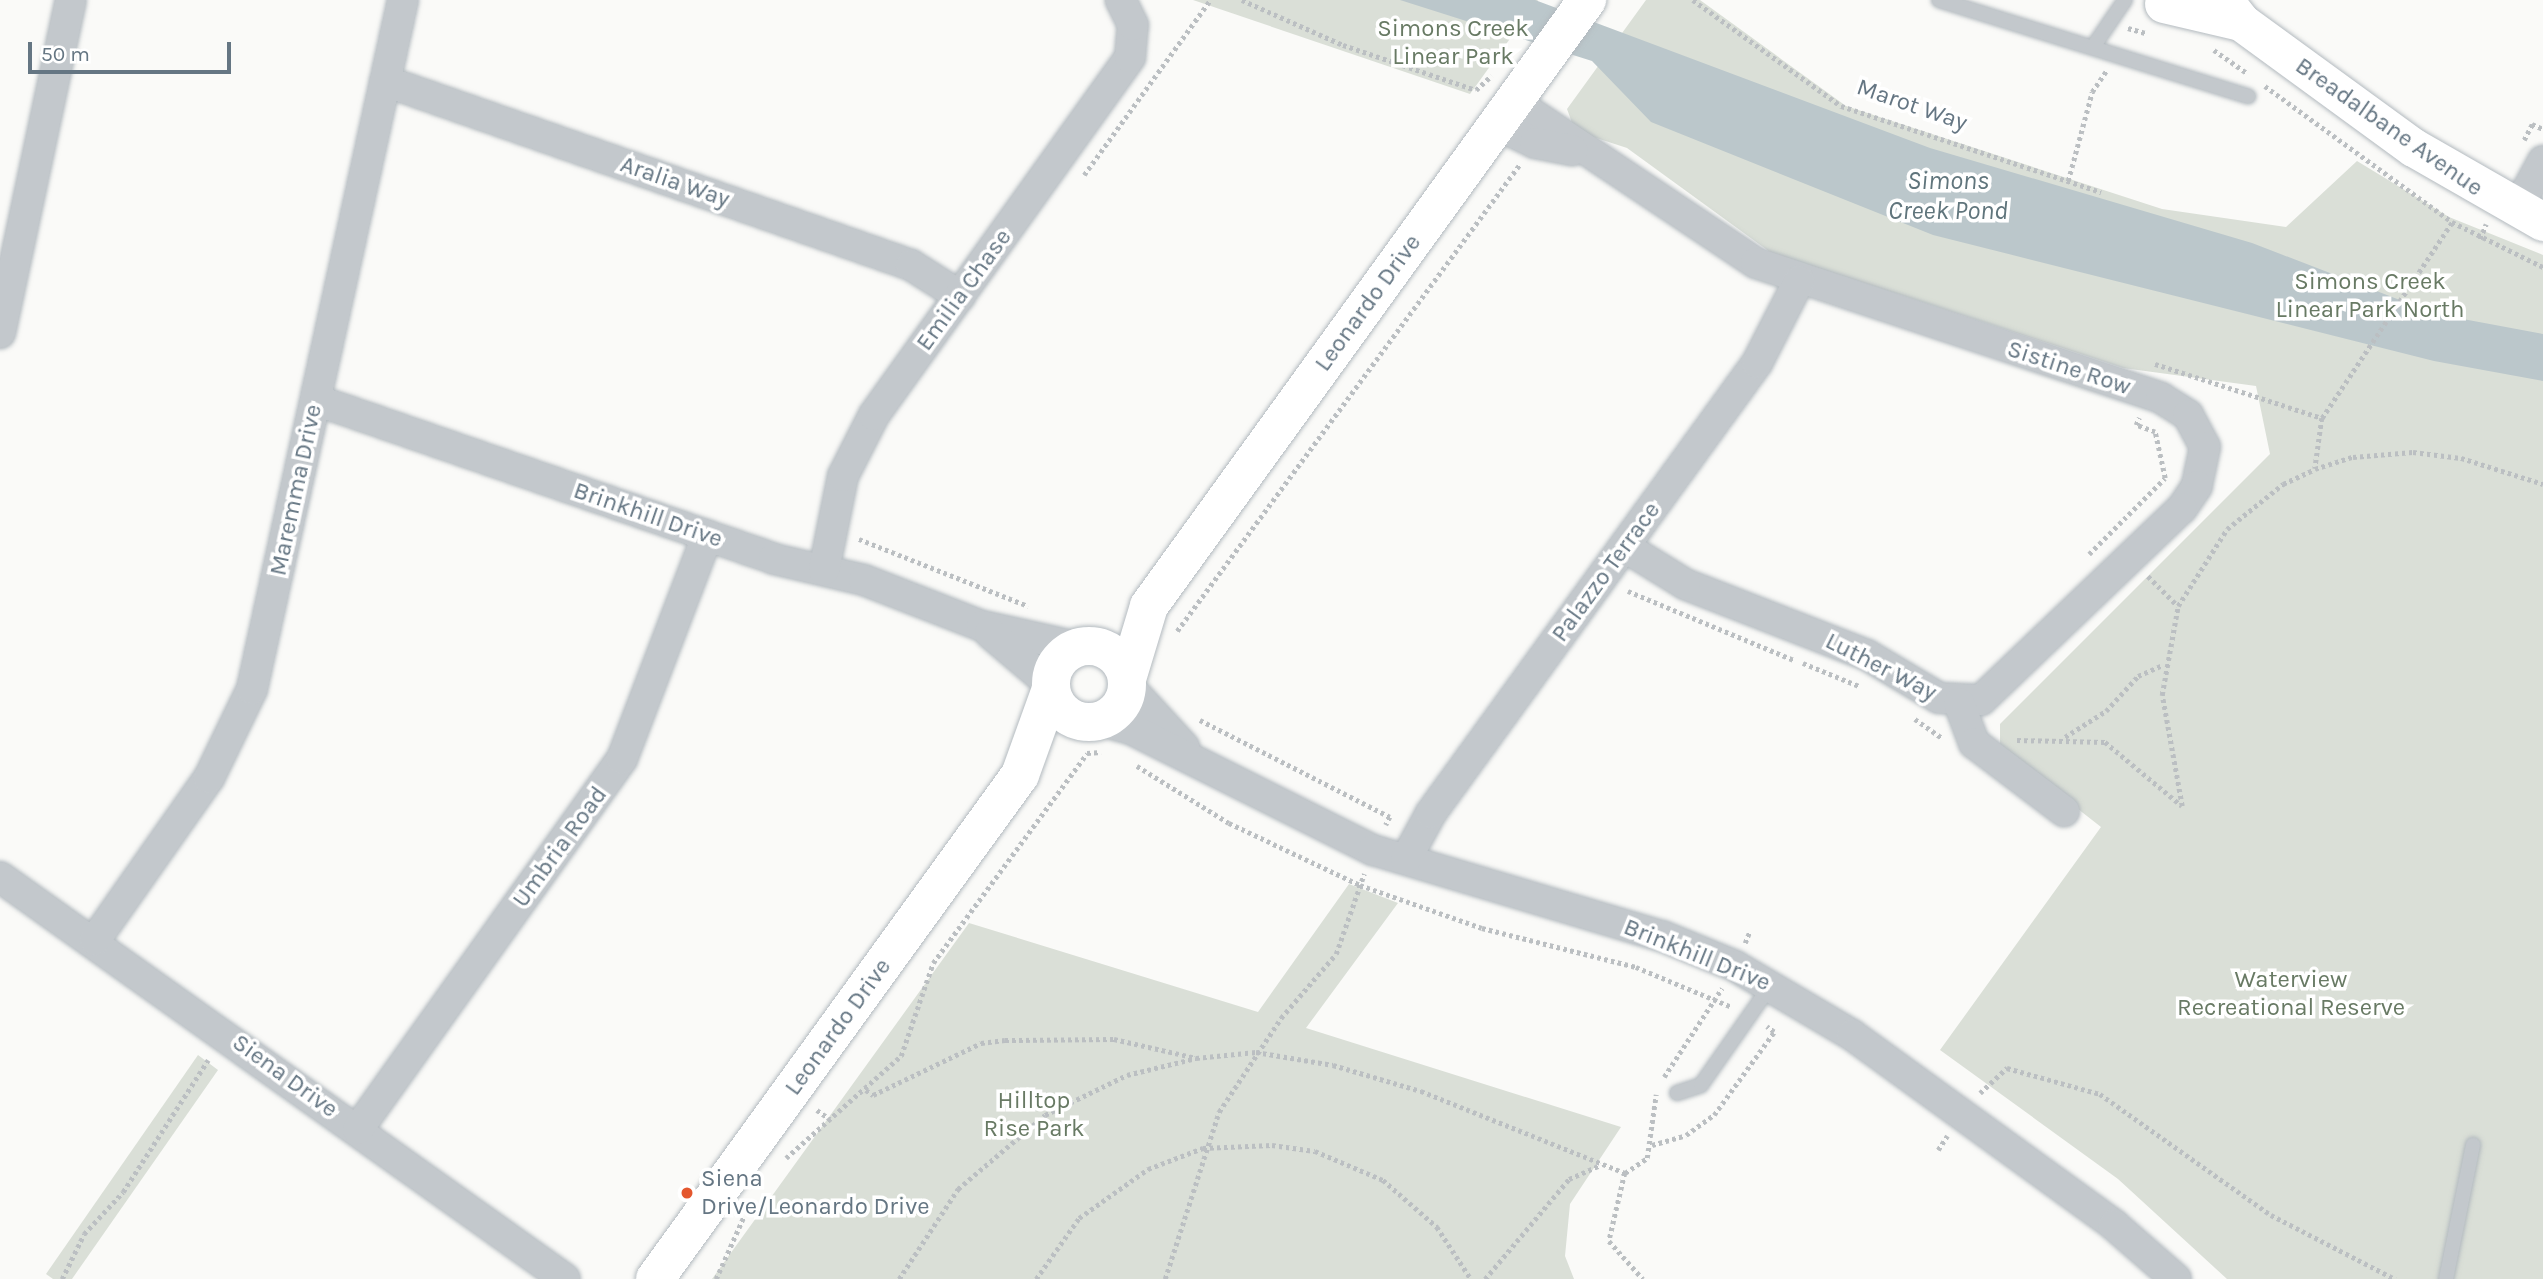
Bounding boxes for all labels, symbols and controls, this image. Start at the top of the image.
park label: Simons Creek Linear Park [1377,15,1529,71]
scale bar [32,28,234,72]
text: 50 m [41,42,90,66]
street label: Breadalbane Avenue [2290,51,2488,203]
street label: Marot Way [1853,73,1971,137]
street label: Aralia Way [617,150,733,214]
water label: Simons Creek Pond [1888,165,2008,227]
street label: Emilia Chase [910,224,1018,356]
street label: Leonardo Drive [1309,229,1427,377]
park label: Simons Creek Linear Park North [2276,268,2464,324]
street label: Sistine Row [2004,335,2134,401]
street label: Maremma Drive [264,402,328,578]
street label: Brinkhill Drive [570,476,726,554]
street label: Palazzo Terrace [1546,496,1666,648]
street label: Luther Way [1821,627,1941,707]
street label: Umbria Road [507,781,613,913]
street label: Brinkhill Drive [1619,913,1775,997]
street label: Leonardo Drive [779,953,897,1101]
park label: Waterview Recreational Reserve [2177,966,2405,1022]
street label: Siena Drive [227,1028,343,1124]
park label: Hilltop Rise Park [983,1087,1085,1143]
place label: Siena Drive/Leonardo Drive [701,1165,930,1221]
marker: Siena Drive/Leonardo Drive [679,1185,695,1201]

